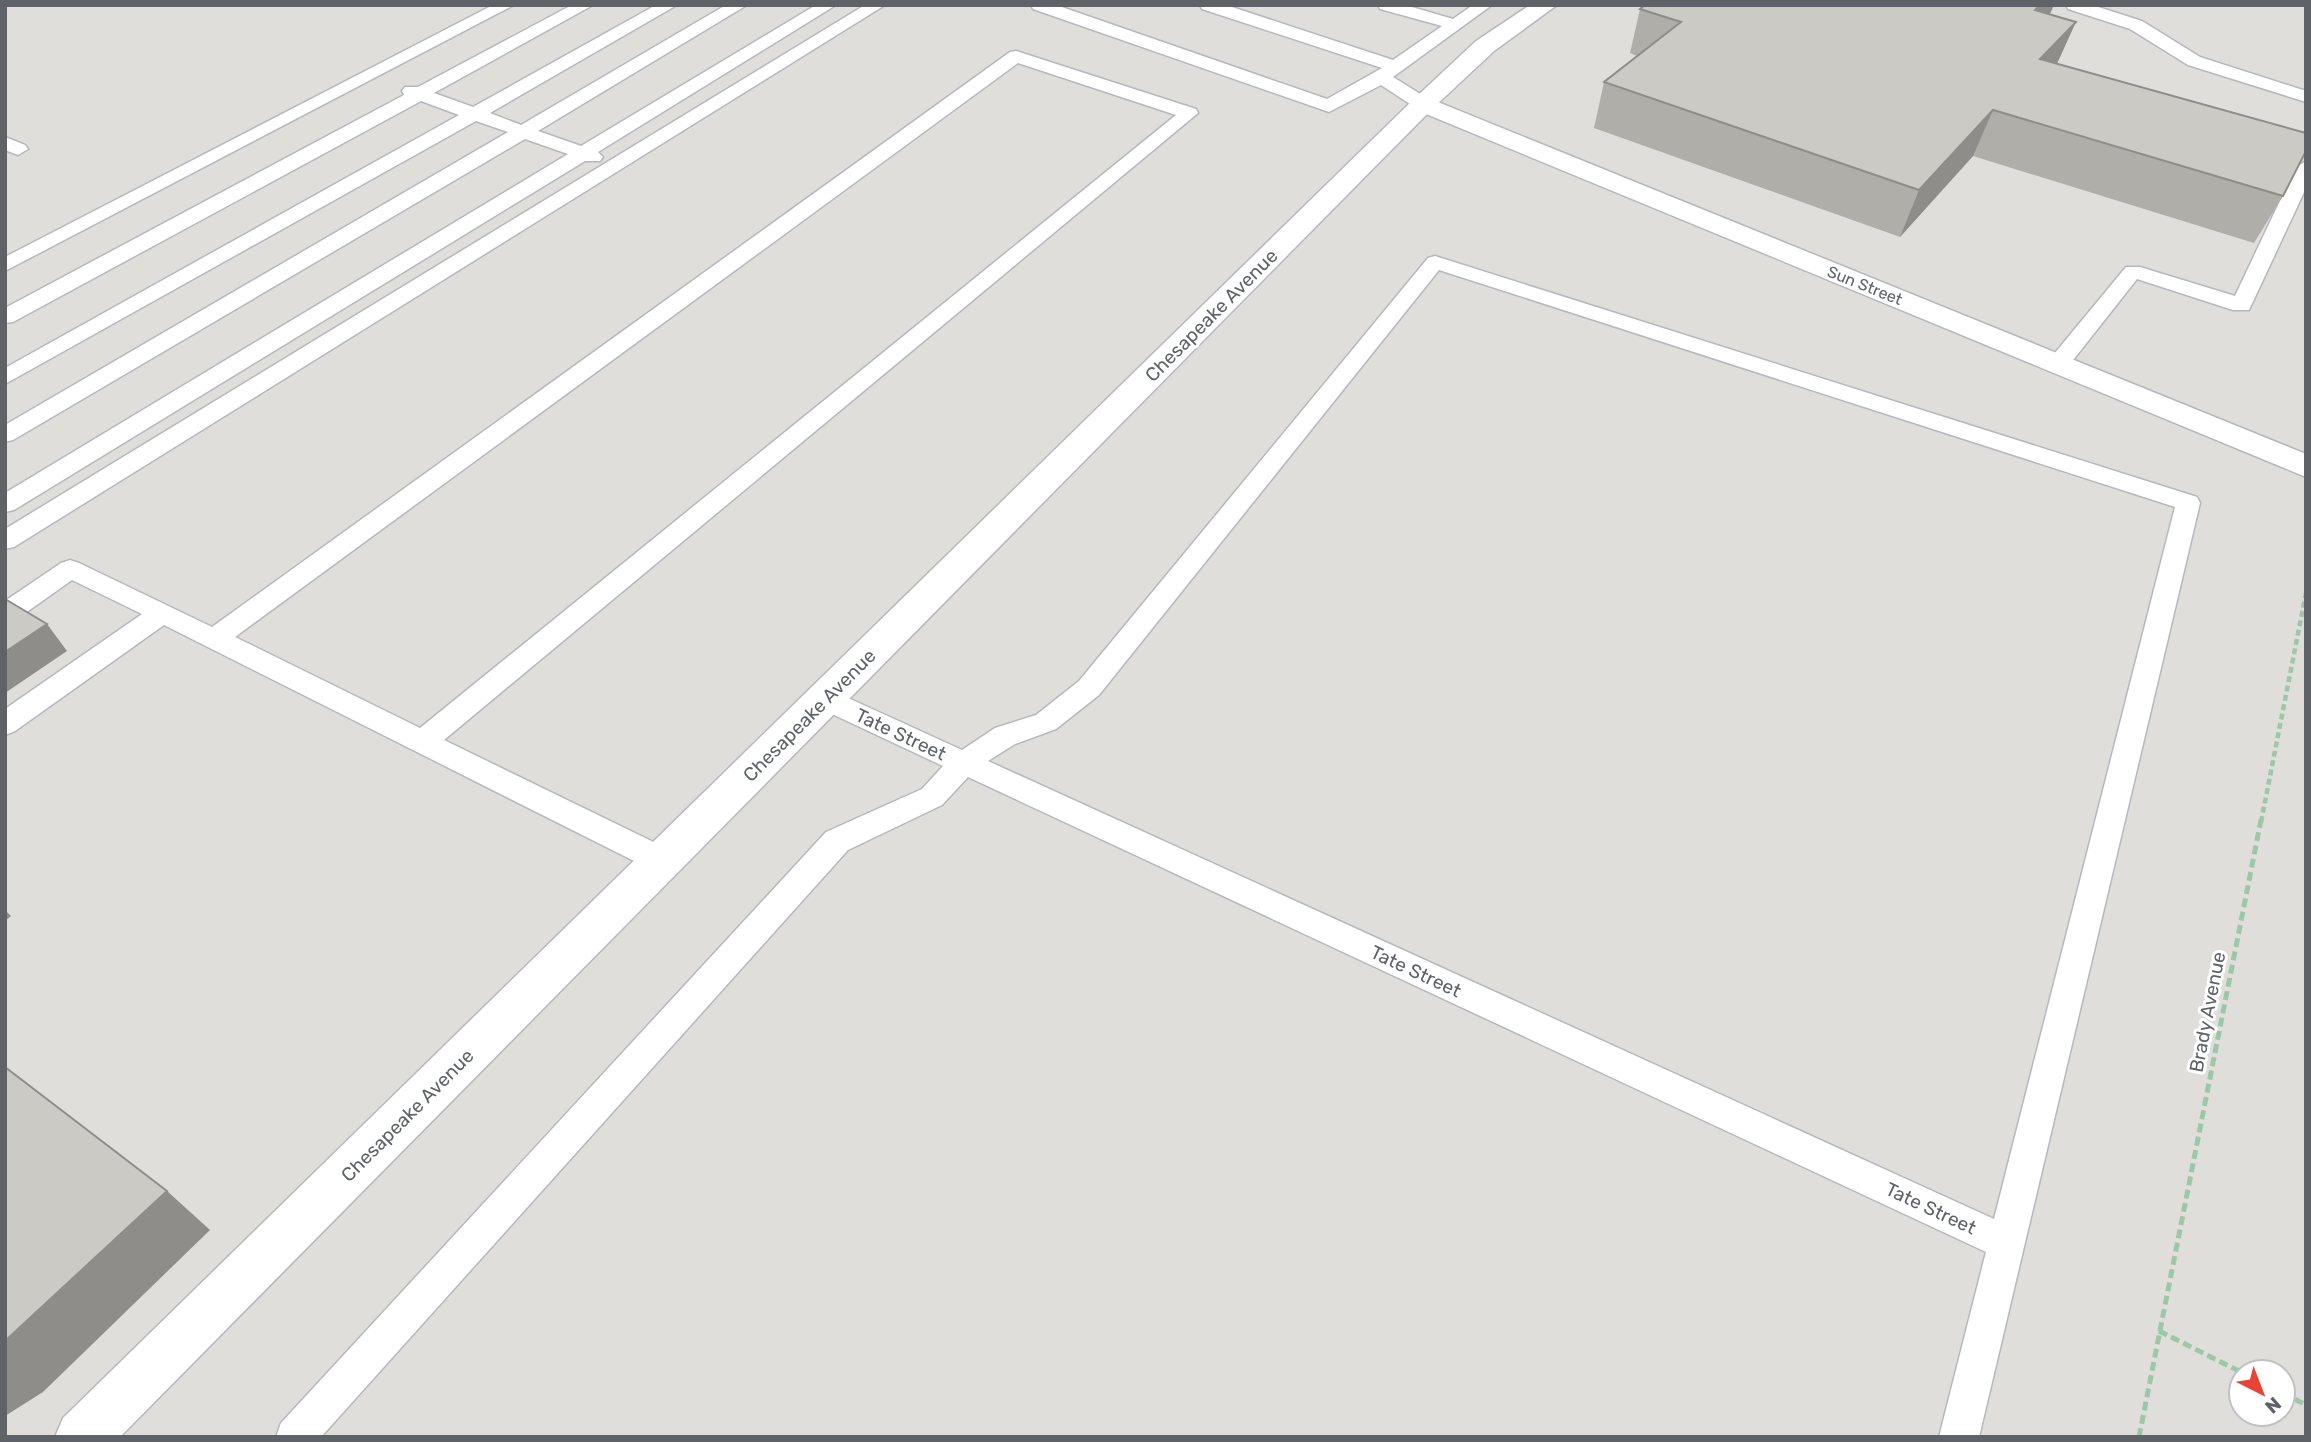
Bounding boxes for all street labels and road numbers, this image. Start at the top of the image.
street label: Chesapeake Avenue [1140,244,1282,386]
street label: Sun Street [1824,262,1905,309]
street label: Chesapeake Avenue [738,644,880,786]
street label: Tate Street [852,703,950,766]
street label: Tate Street [1367,940,1465,1003]
street label: Brady Avenue [2185,950,2230,1074]
street label: Chesapeake Avenue [336,1044,478,1186]
street label: Tate Street [1882,1177,1980,1240]

